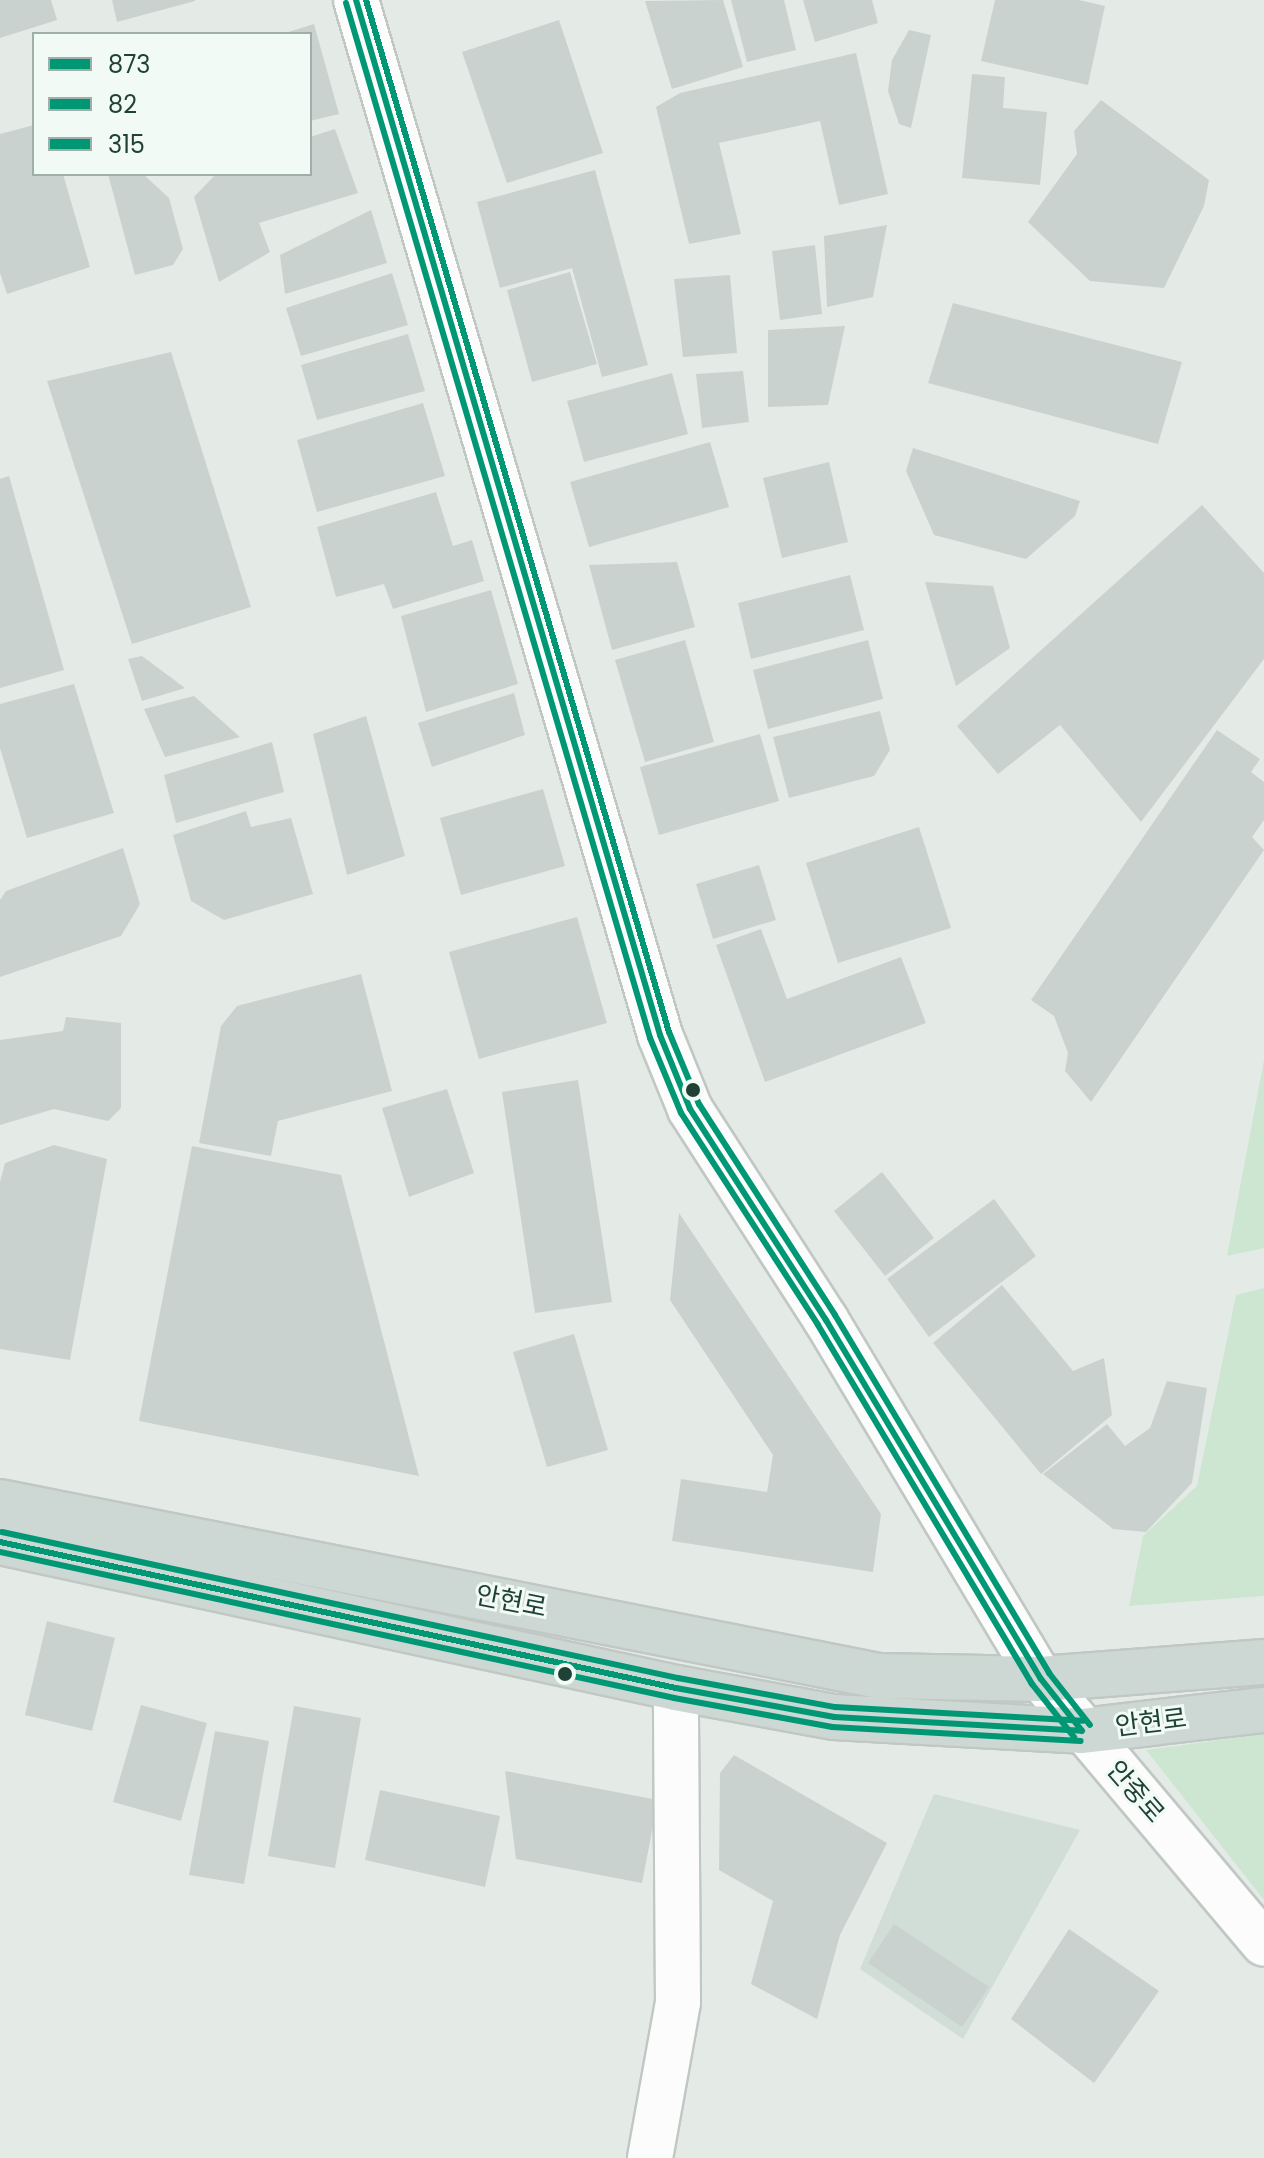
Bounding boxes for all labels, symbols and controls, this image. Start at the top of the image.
legend [32,32,312,176]
text: 873 [108,48,150,81]
text: 82 [108,88,137,121]
text: 315 [108,128,145,161]
unlabelled marker [685,1082,701,1098]
street label: 안현로 [473,1580,549,1624]
unlabelled marker [557,1666,573,1682]
street label: 안현로 [1113,1703,1189,1743]
street label: 안중로 [1100,1755,1170,1829]

